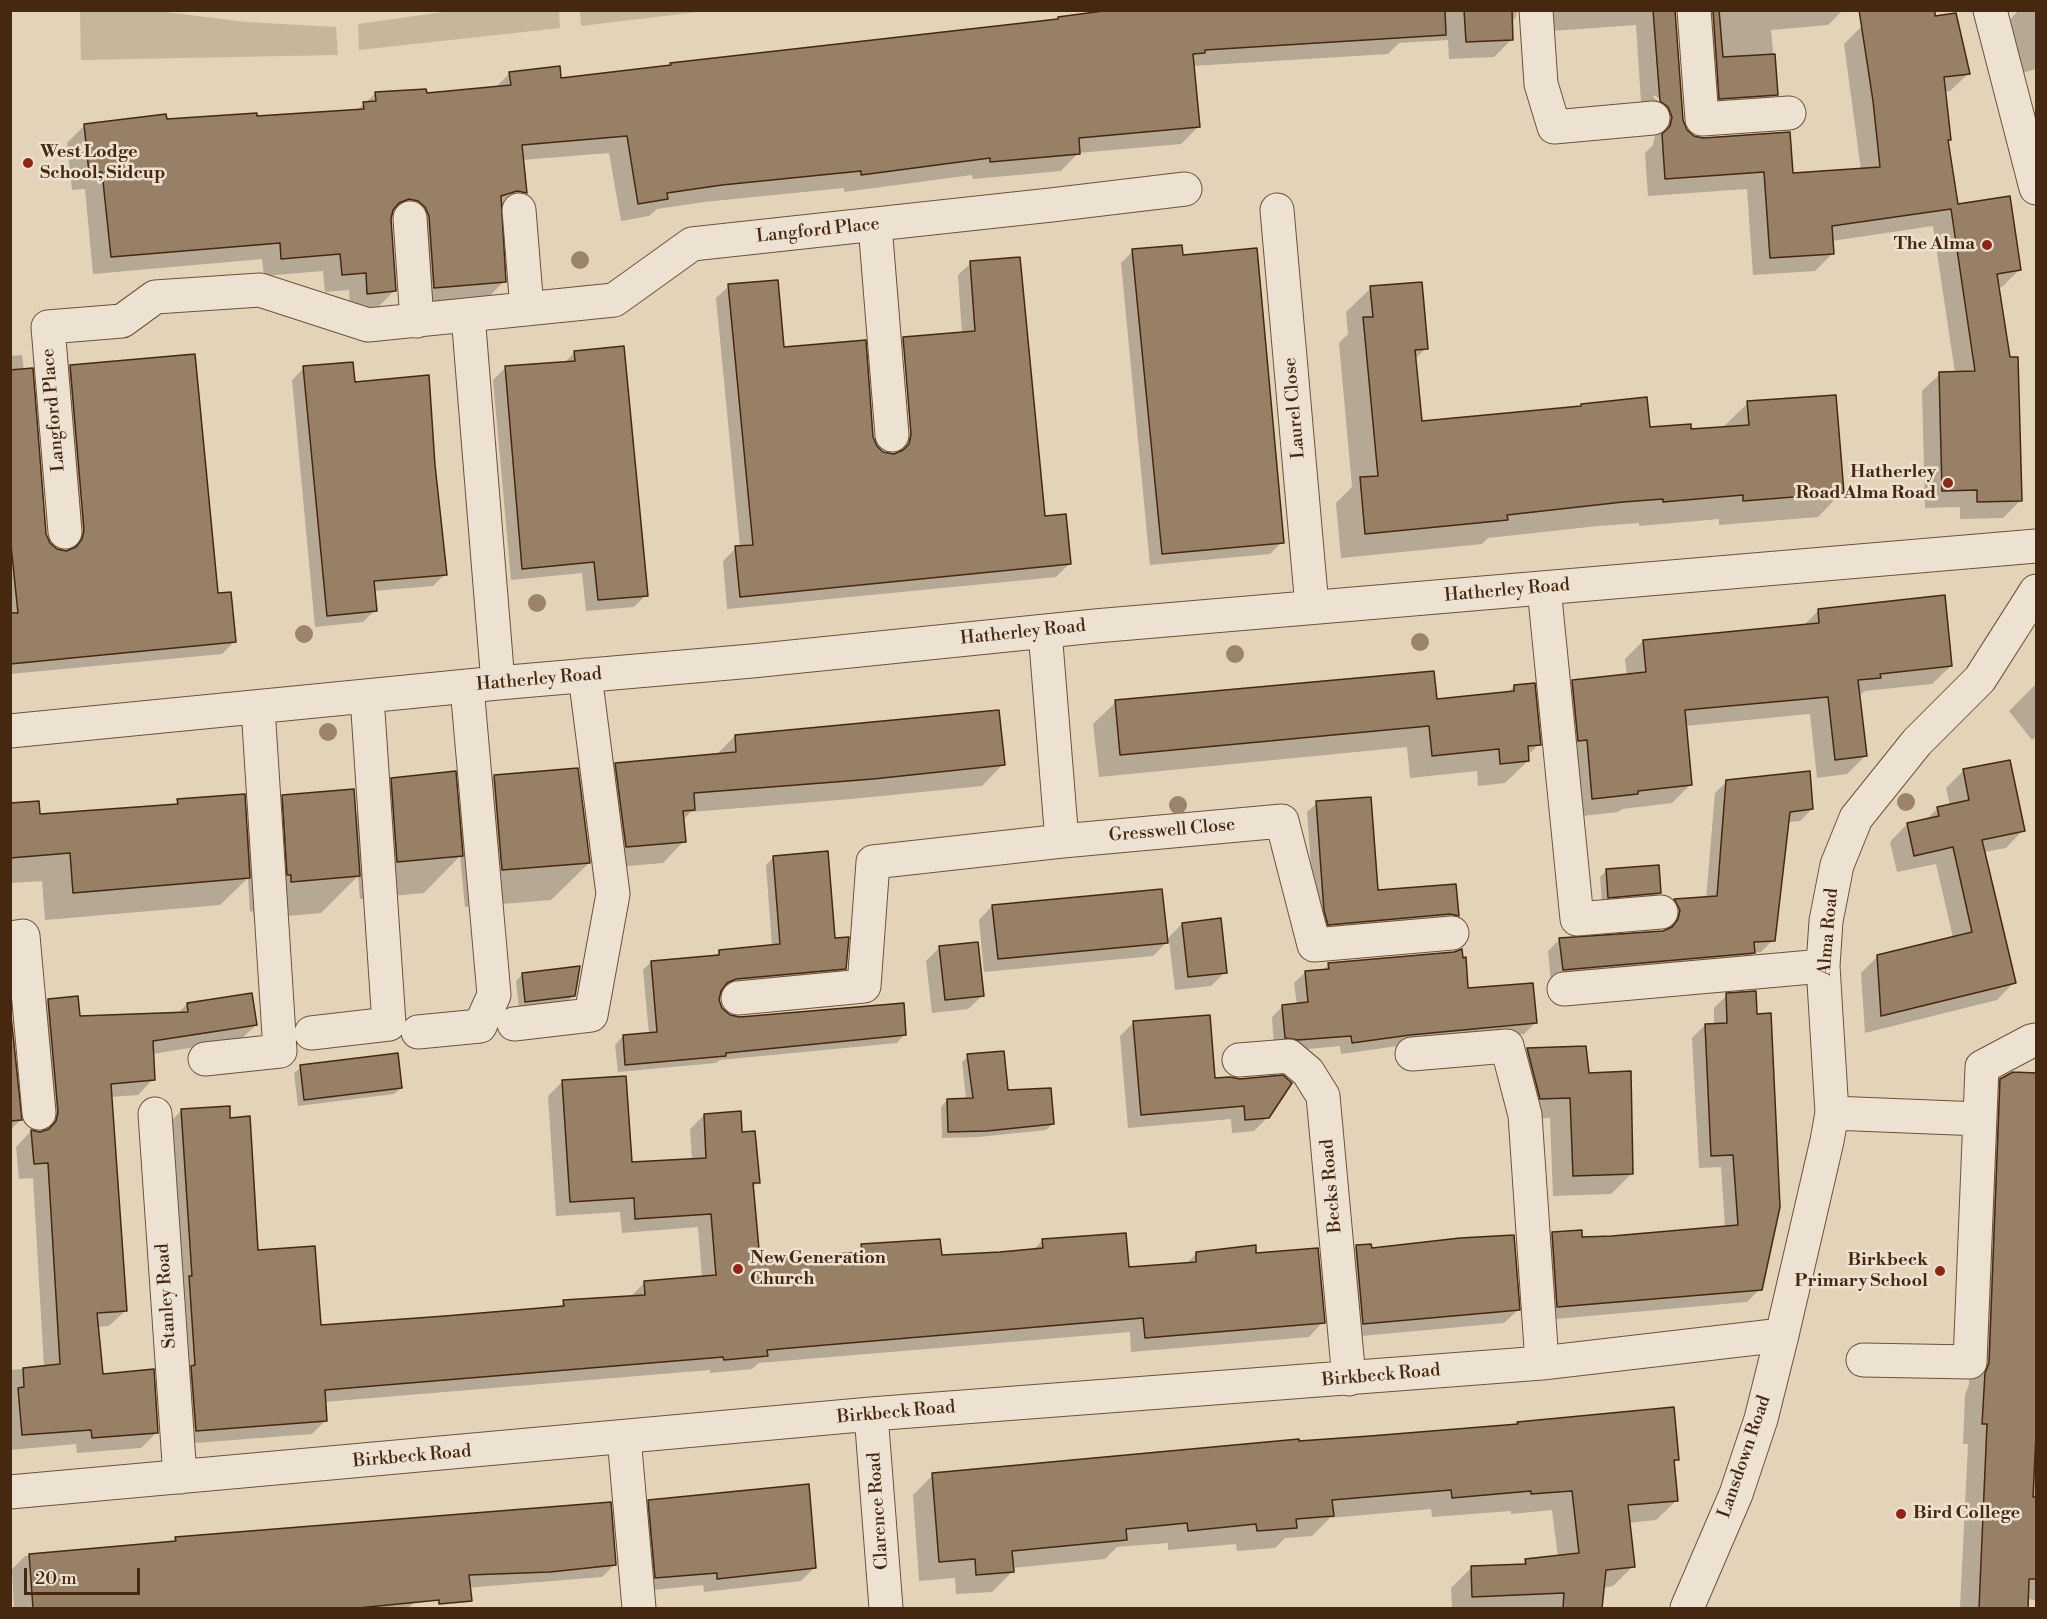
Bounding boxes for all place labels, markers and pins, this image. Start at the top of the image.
place label: West Lodge School, Sidcup [40,142,165,184]
marker: West Lodge School, Sidcup [21,156,35,170]
place label: The Alma [1894,234,1975,256]
marker: The Alma [1980,238,1994,252]
place label: Hatherley Road Alma Road [1796,462,1936,504]
marker: Hatherley Road Alma Road [1941,476,1955,490]
place label: New Generation Church [750,1248,886,1290]
place label: Birkbeck Primary School [1795,1250,1928,1292]
marker: New Generation Church [731,1262,745,1276]
marker: Birkbeck Primary School [1933,1264,1947,1278]
place label: Bird College [1913,1503,2020,1525]
marker: Bird College [1894,1507,1908,1521]

